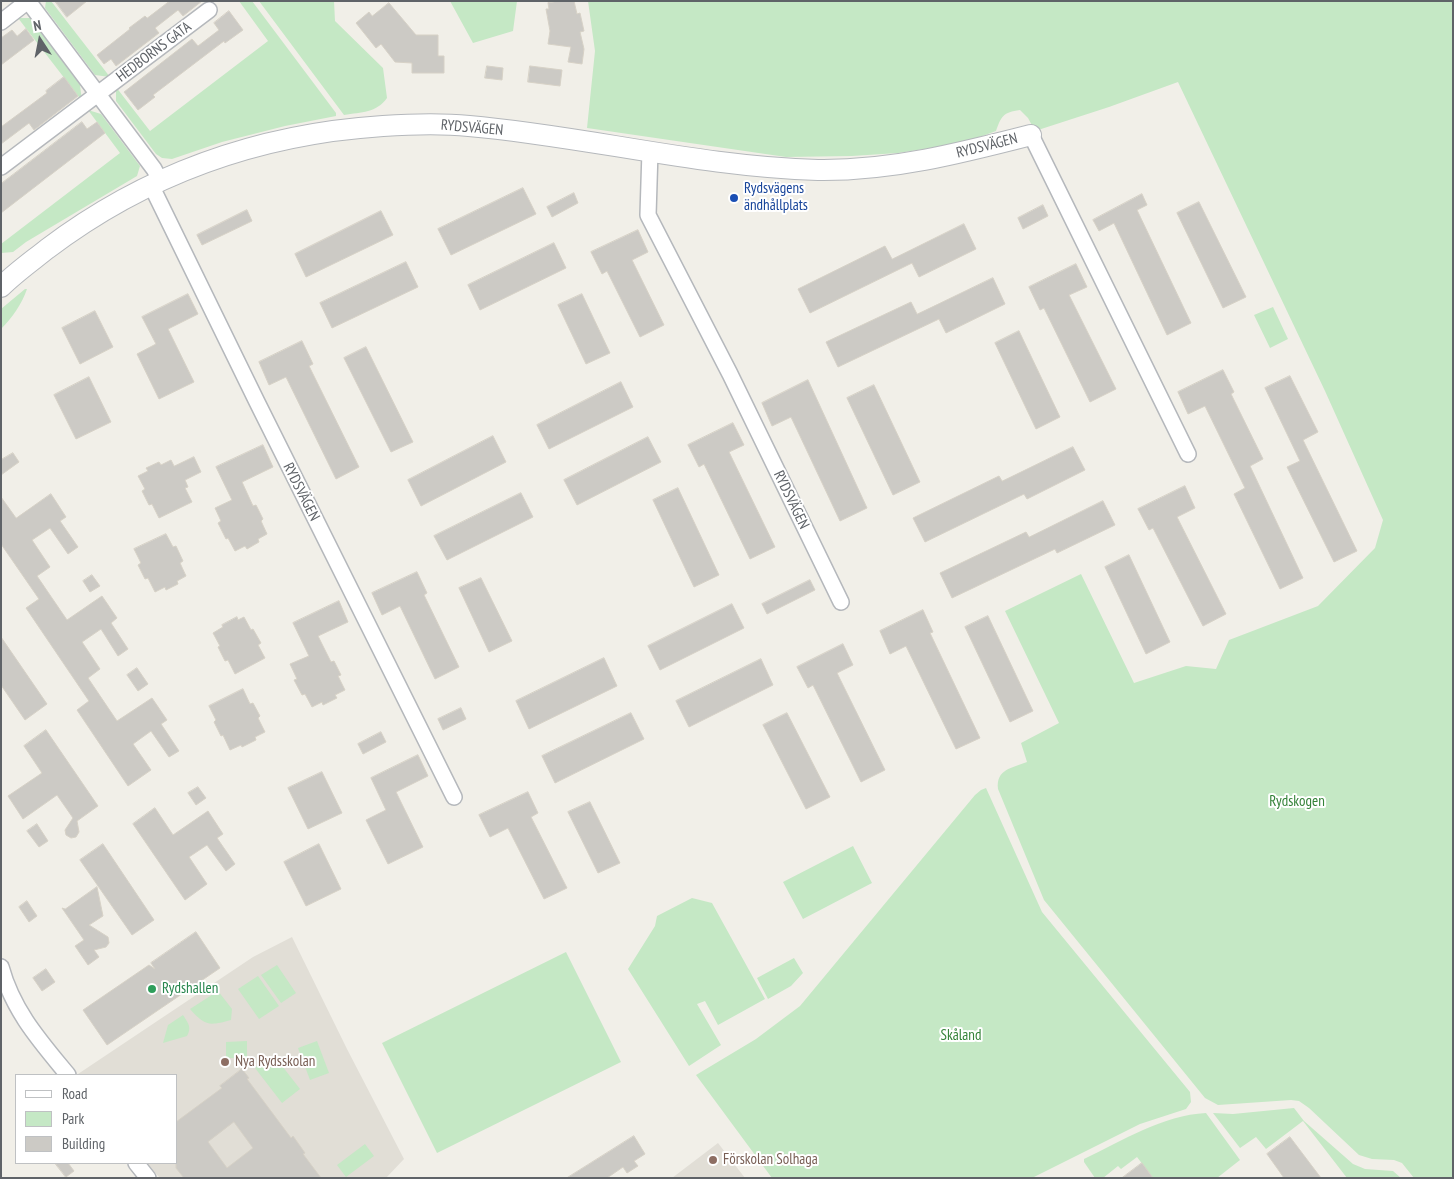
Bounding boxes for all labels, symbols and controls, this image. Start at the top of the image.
north arrow [15,15,65,65]
text: N [32,16,43,35]
street label: HEDBORNS GATA [113,18,195,86]
street label: RYDSVÄGEN [440,116,504,140]
street label: RYDSVÄGEN [954,130,1020,162]
place label: Rydsvägens ändhållplats [744,180,808,215]
marker: Rydsvägens ändhållplats [728,192,740,204]
street label: RYDSVÄGEN [279,460,323,524]
street label: RYDSVÄGEN [769,468,813,532]
park label: Rydskogen [1269,793,1325,811]
place label: Rydshallen [162,980,218,998]
marker: Rydshallen [146,983,158,995]
park label: Skåland [941,1027,981,1045]
place label: Nya Rydsskolan [235,1053,315,1071]
marker: Nya Rydsskolan [219,1056,231,1068]
legend [15,1074,178,1164]
text: Road [62,1084,88,1103]
text: Park [62,1109,84,1128]
text: Building [62,1134,105,1153]
place label: Förskolan Solhaga [723,1151,818,1169]
marker: Förskolan Solhaga [707,1154,719,1166]

